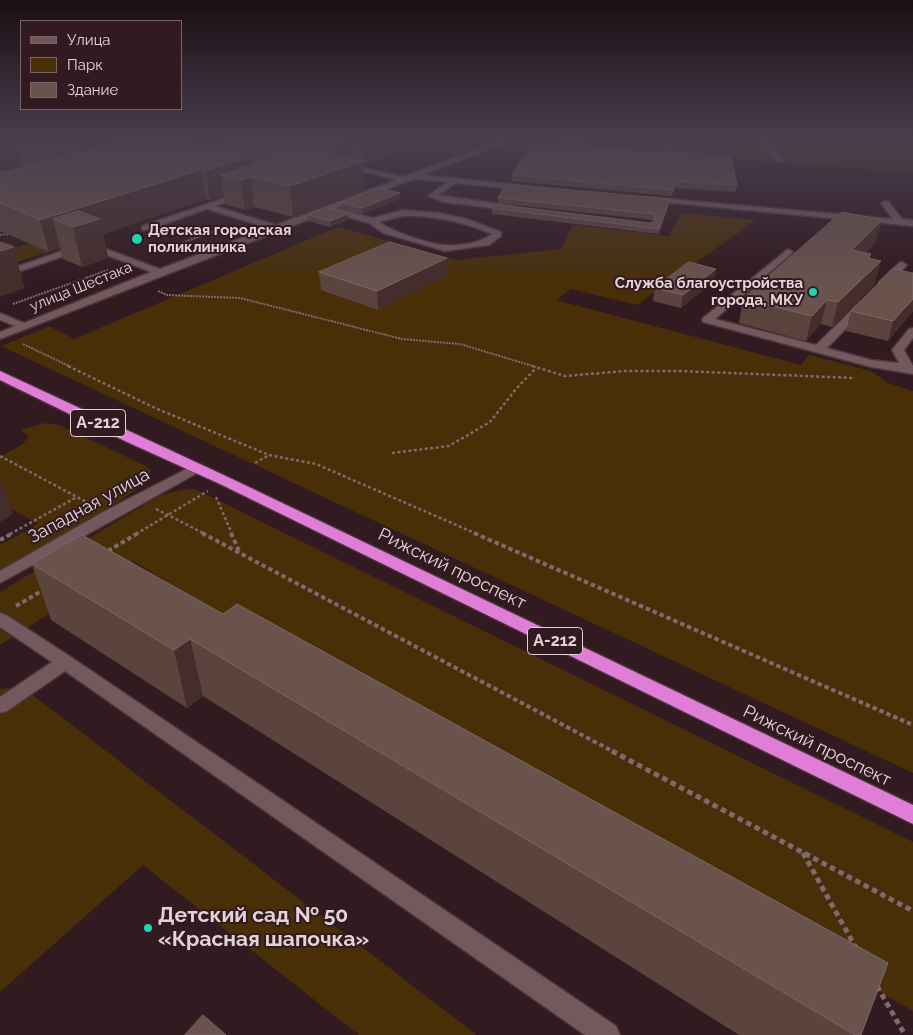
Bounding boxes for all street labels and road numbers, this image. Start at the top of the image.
street label: улица Шестака [27,258,135,316]
road number: А-212 [70,409,126,436]
street label: Западная улица [25,464,153,548]
street label: Рижский проспект [374,524,530,614]
road number: А-212 [528,627,582,654]
street label: Рижский проспект [739,701,895,791]

